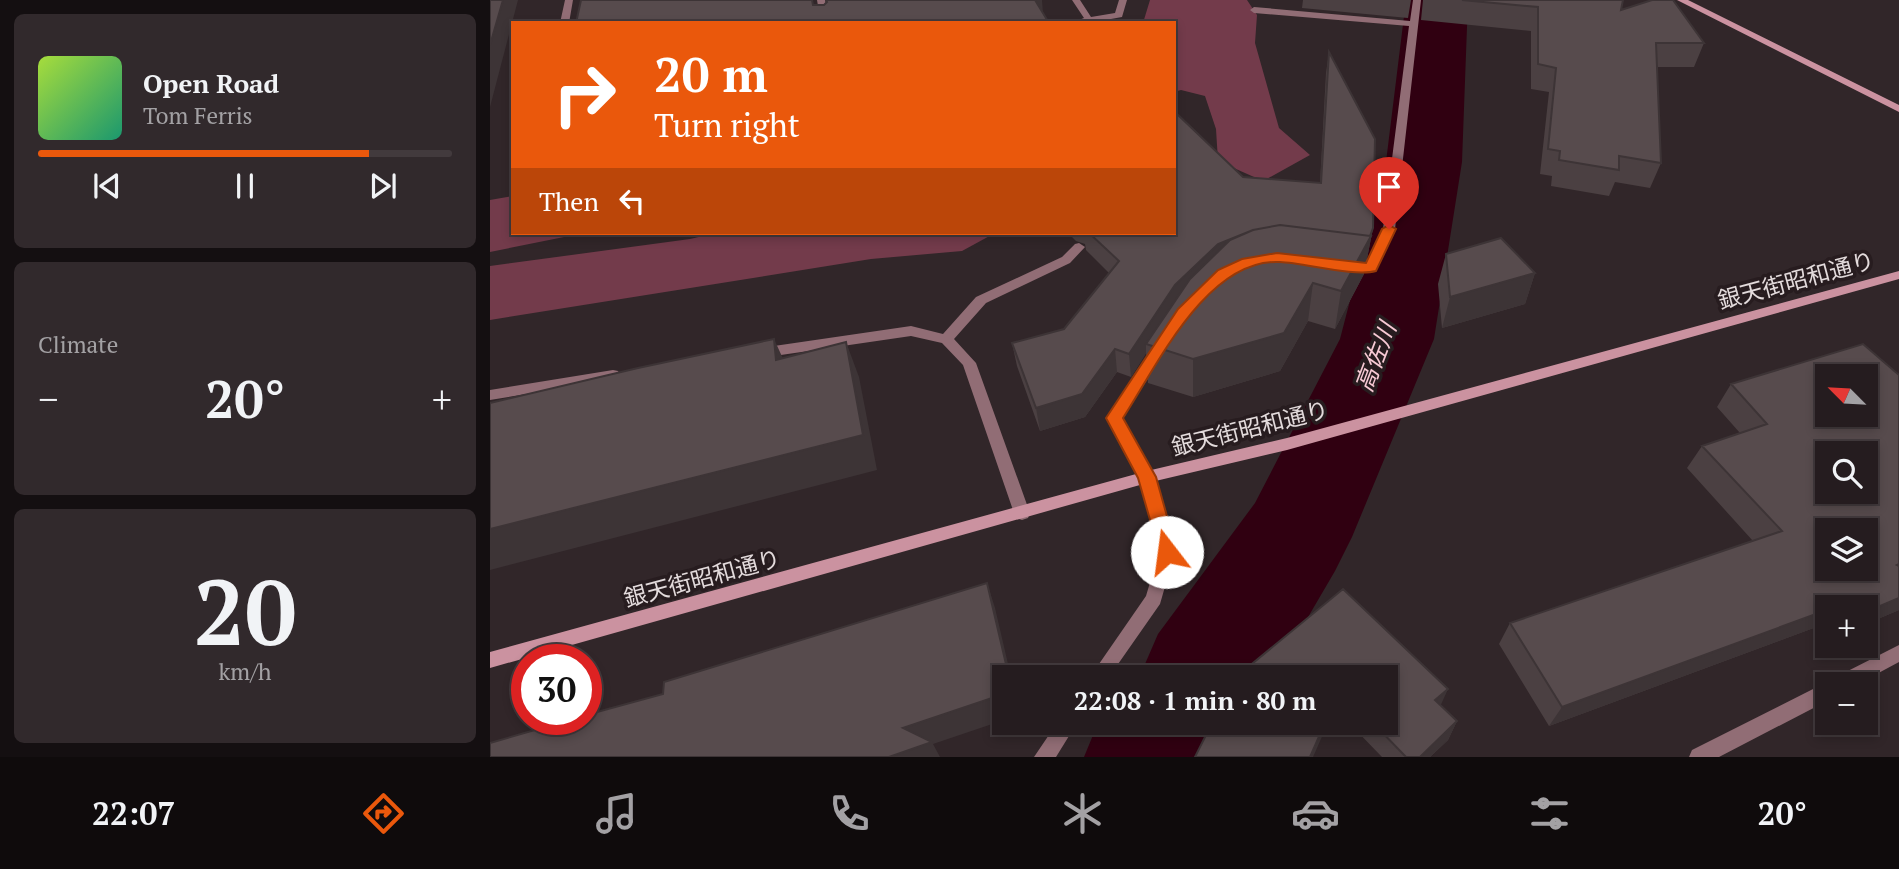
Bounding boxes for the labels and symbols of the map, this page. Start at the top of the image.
pin [1359,157,1419,229]
street label: 銀天街昭和通り [1714,244,1878,316]
water label: 高佐川 [1347,315,1404,396]
north arrow [1815,364,1878,427]
street label: 銀天街昭和通り [1168,393,1332,463]
position arrow [1130,515,1204,589]
street label: 銀天街昭和通り [620,542,784,614]
speed limit sign: 30 [511,644,602,735]

